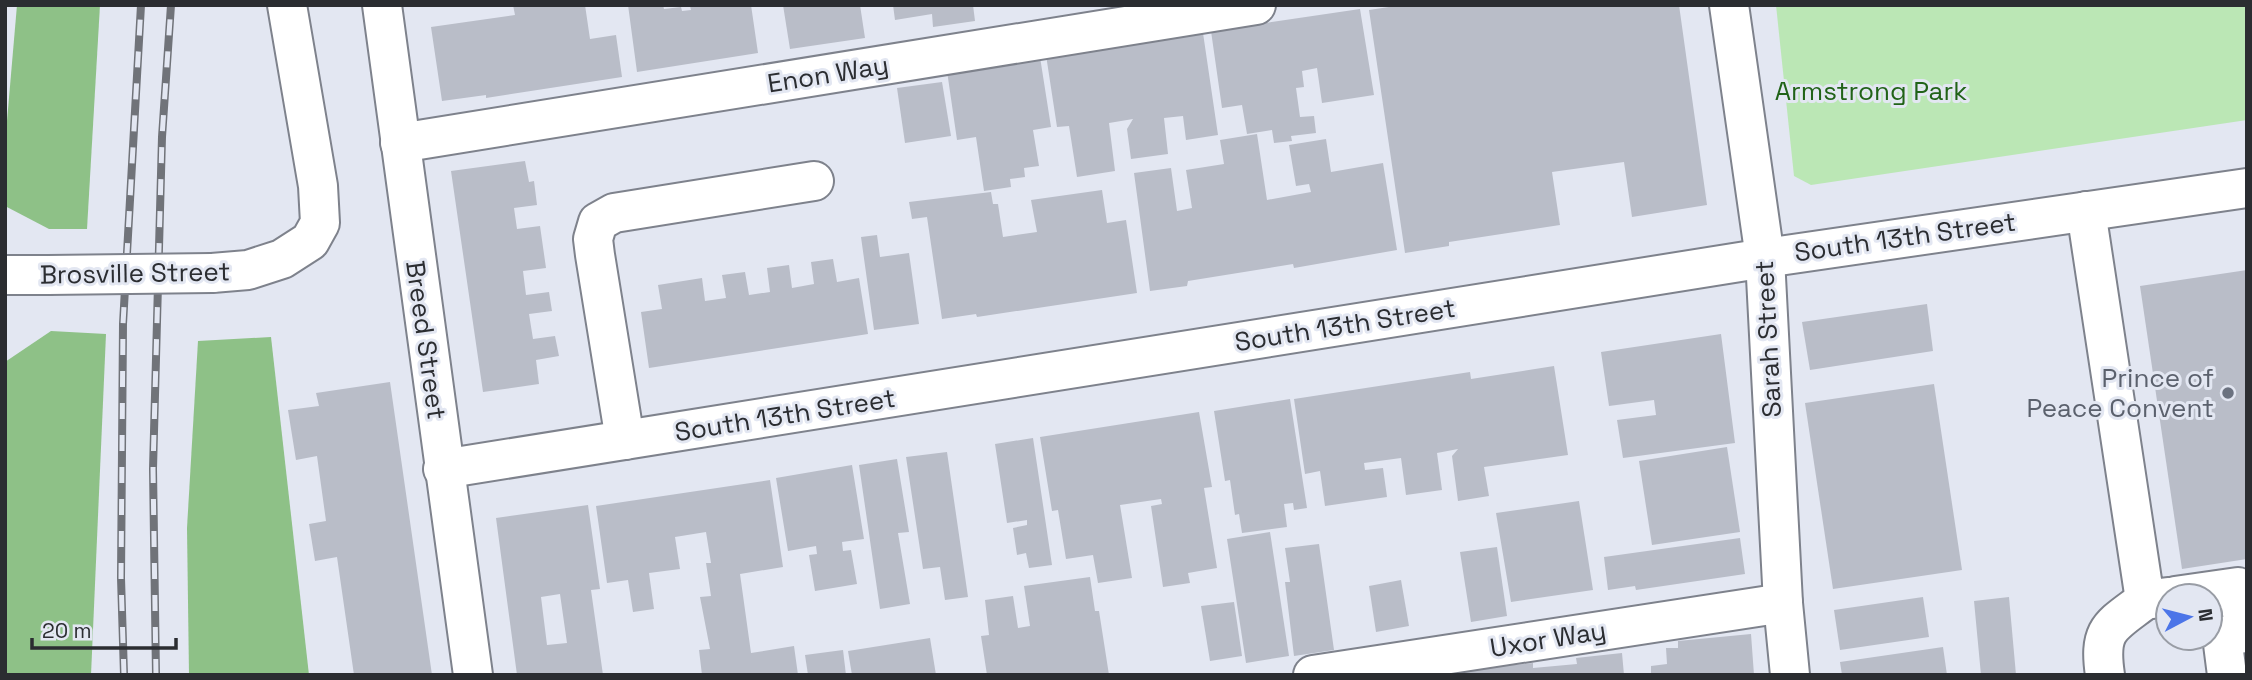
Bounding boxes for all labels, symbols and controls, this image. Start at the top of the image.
street label: Enon Way [765,48,891,100]
park label: Armstrong Park [1775,74,1967,108]
street label: South 13th Street [1792,205,2018,269]
street label: Brosville Street [39,254,231,292]
street label: Breed Street [398,258,454,422]
street label: Sarah Street [1747,260,1789,418]
street label: South 13th Street [1232,291,1458,359]
place label: Prince of Peace Convent [2026,361,2214,425]
street label: South 13th Street [672,381,898,449]
marker: Prince of Peace Convent [2220,385,2236,401]
north arrow [2154,582,2224,652]
scale bar [32,606,175,650]
text: N [2192,607,2219,623]
street label: Uxor Way [1487,613,1609,665]
text: 20 m [42,617,92,644]

